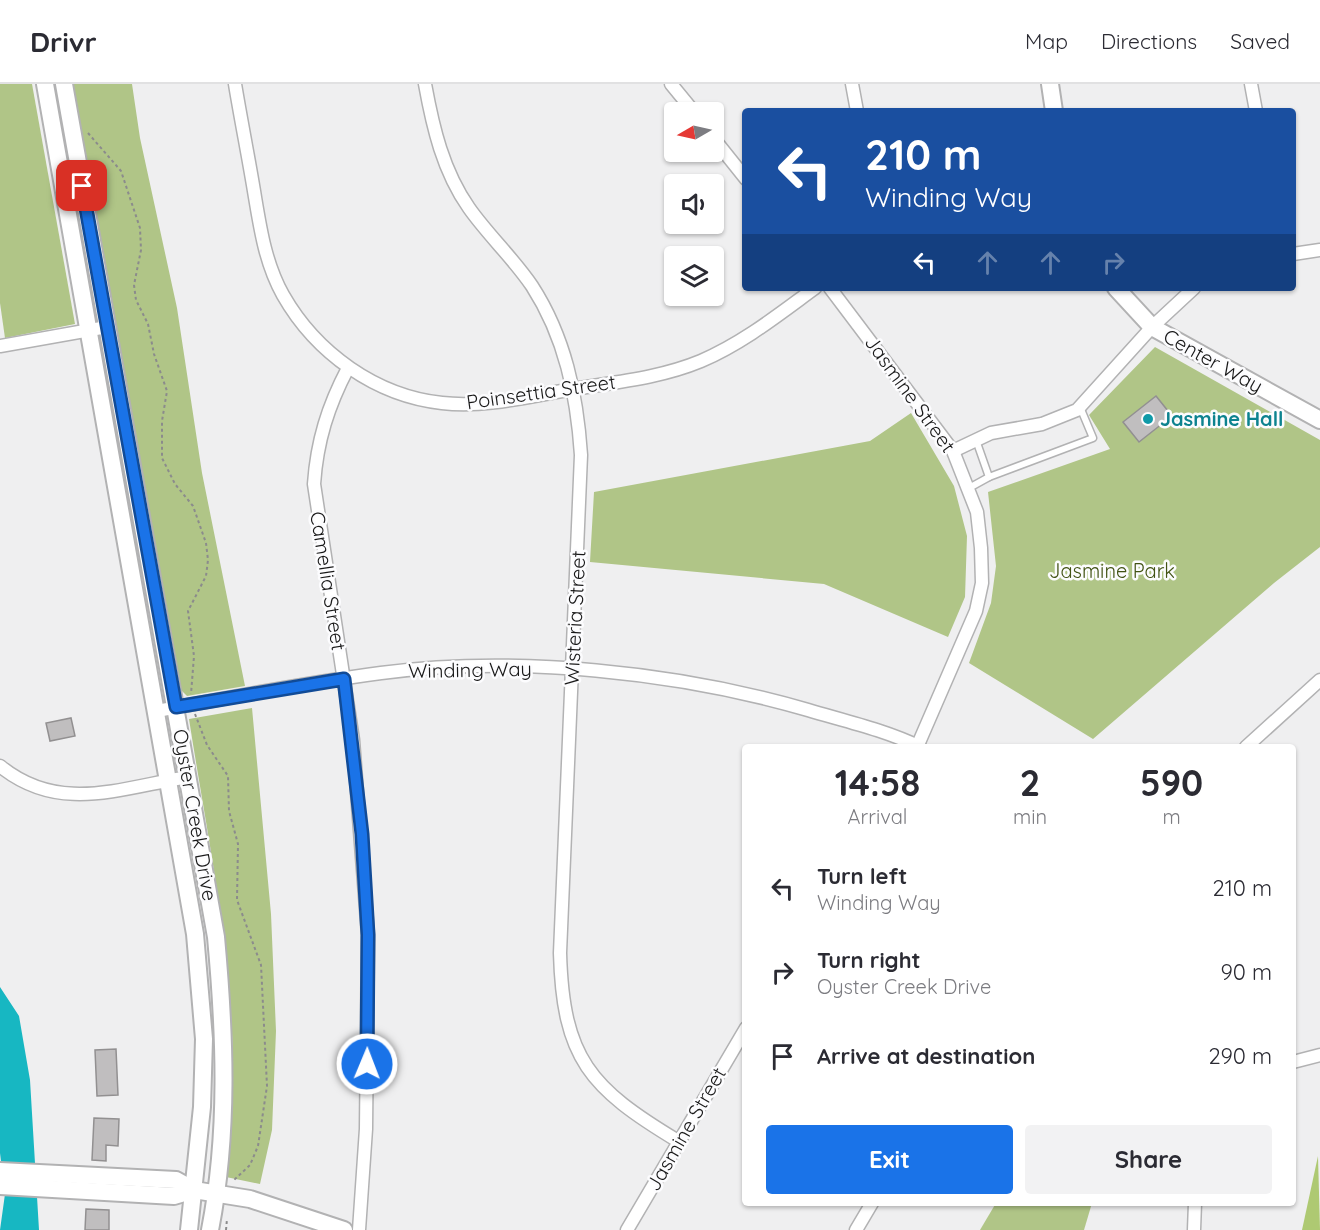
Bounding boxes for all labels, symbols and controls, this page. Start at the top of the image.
text: Drivr [30,24,97,59]
text: Map [1025,28,1068,54]
text: Directions [1101,28,1197,54]
text: Saved [1230,28,1290,54]
north arrow [664,102,724,162]
map controls [664,102,724,306]
text: 210 m [865,128,982,181]
icon: left [766,132,844,210]
pin [56,160,107,211]
icon: arrive [65,169,98,202]
button: sound [664,174,724,234]
text: Winding Way [865,180,1032,214]
button: layers [664,246,724,306]
icon: left [908,246,941,279]
icon: ahead [971,246,1004,279]
icon: ahead [1034,246,1067,279]
icon: right [1097,246,1130,279]
street label: Center Way [1159,323,1267,398]
street label: Jasmine Street [860,330,961,457]
street label: Poinsettia Street [465,369,617,414]
place label: Jasmine Hall [1160,406,1283,431]
marker: Jasmine Hall [1141,412,1155,426]
street label: Camellia Street [305,510,352,652]
street label: Wisteria Street [558,550,591,686]
park label: Jasmine Park [1049,558,1175,583]
street label: Winding Way [408,656,532,683]
street label: Oyster Creek Drive [168,727,223,903]
text: 14:58 [835,760,920,805]
text: 2 [1020,760,1040,805]
text: 590 [1140,760,1203,805]
text: Arrival [848,804,907,829]
text: min [1013,804,1047,829]
text: m [1162,804,1181,829]
text: Turn left [817,862,907,890]
icon: left [766,872,799,905]
text: 210 m [1213,874,1272,902]
text: Winding Way [817,890,941,915]
text: Turn right [817,946,921,974]
icon: right [766,956,799,989]
text: 90 m [1221,958,1272,986]
text: Oyster Creek Drive [817,974,991,999]
position arrow [335,1032,399,1096]
icon: arrive [766,1040,799,1073]
text: Arrive at destination [817,1042,1035,1070]
text: 290 m [1208,1042,1272,1070]
street label: Jasmine Street [640,1062,731,1195]
button: Exit [766,1125,1013,1194]
button: Share [1025,1125,1272,1194]

